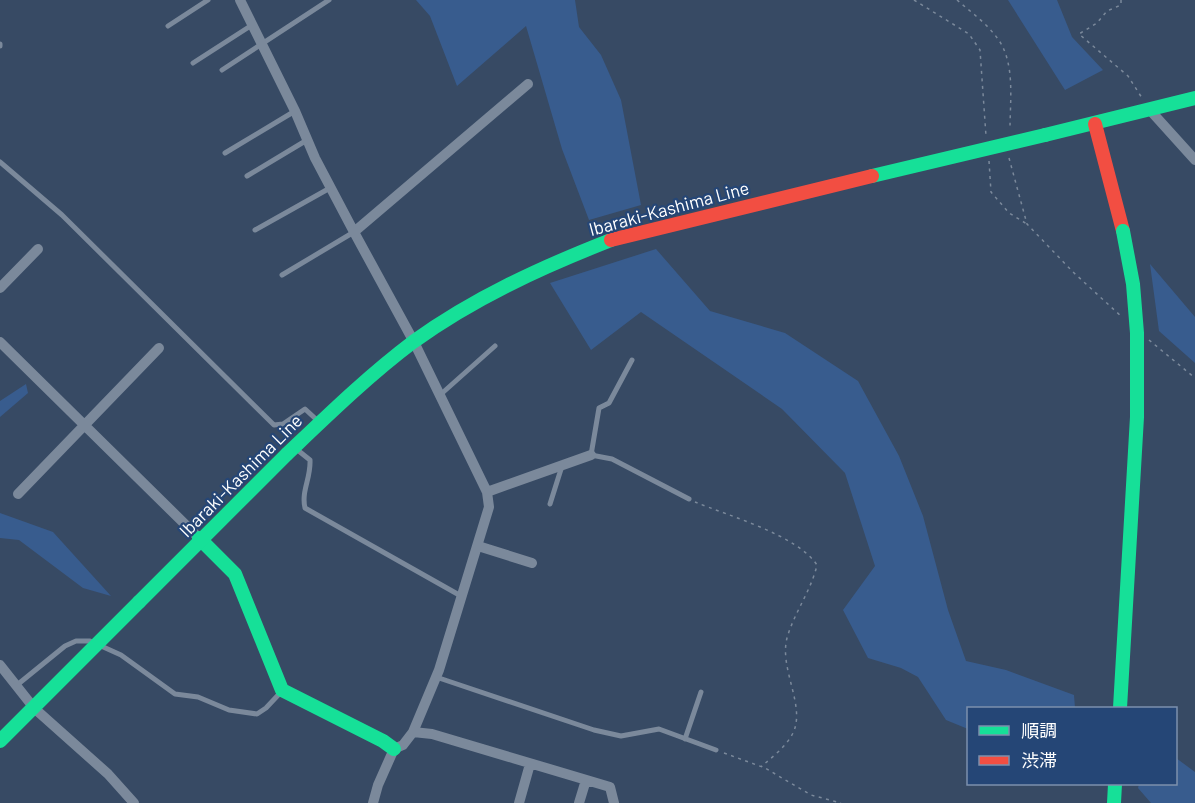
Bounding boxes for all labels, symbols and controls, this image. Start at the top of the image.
street label: Ibaraki-Kashima Line [586,176,751,240]
street label: Ibaraki-Kashima Line [174,409,306,541]
legend [967,707,1177,785]
text: 順調 [1021,719,1057,741]
text: 渋滞 [1021,749,1057,771]

